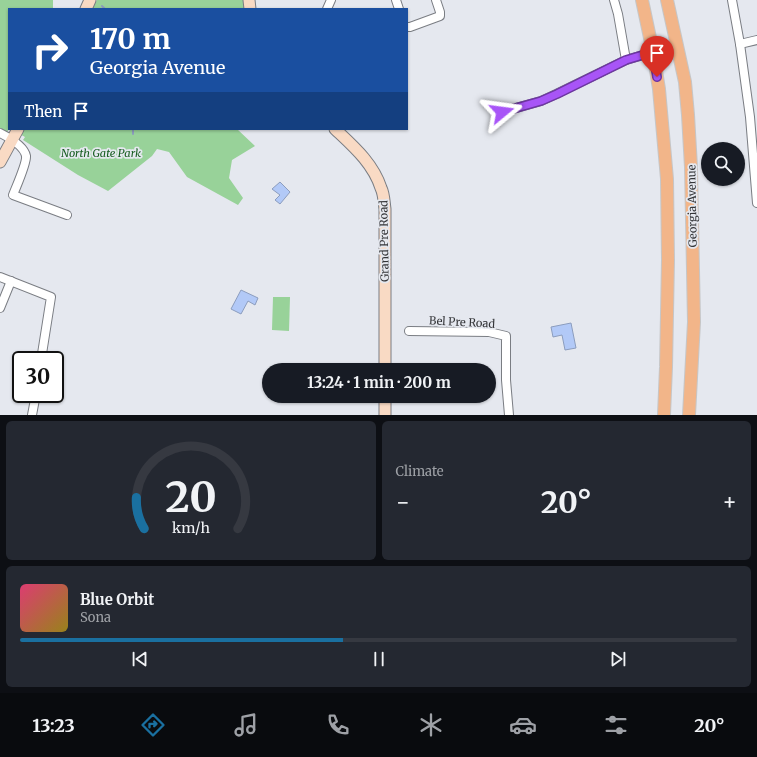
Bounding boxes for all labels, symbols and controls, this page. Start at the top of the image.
text: 170 m [90,21,171,57]
icon: right [24,24,76,76]
pin [640,36,674,77]
icon: arrive [646,42,668,64]
text: Georgia Avenue [90,56,225,79]
position arrow [481,91,523,133]
icon: arrive [70,100,92,122]
text: Then [24,102,62,121]
map controls [701,142,745,186]
button: search [701,142,745,186]
park label: North Gate Park [61,146,141,160]
street label: Georgia Avenue [684,164,700,247]
street label: Grand Pre Road [376,200,392,282]
street label: Bel Pre Road [429,313,496,331]
speed limit sign: 30 [12,351,64,403]
text: 13:24 · 1 min · 200 m [307,373,451,392]
text: Climate [396,463,444,480]
text: 20 [165,470,216,522]
text: 20° [541,483,592,521]
text: − [396,488,410,516]
text: + [722,488,737,516]
text: km/h [172,518,210,536]
text: Blue Orbit [80,590,154,609]
text: Sona [80,609,111,626]
icon: previous [129,648,151,670]
icon: pause [368,648,390,670]
icon: next [607,648,629,670]
icon: directions [139,711,167,739]
icon: music [232,711,260,739]
icon: phone [324,711,352,739]
icon: climate [417,711,445,739]
icon: car [509,711,537,739]
icon: filters [602,711,630,739]
text: 13:23 [32,714,75,737]
text: 20° [694,714,725,737]

